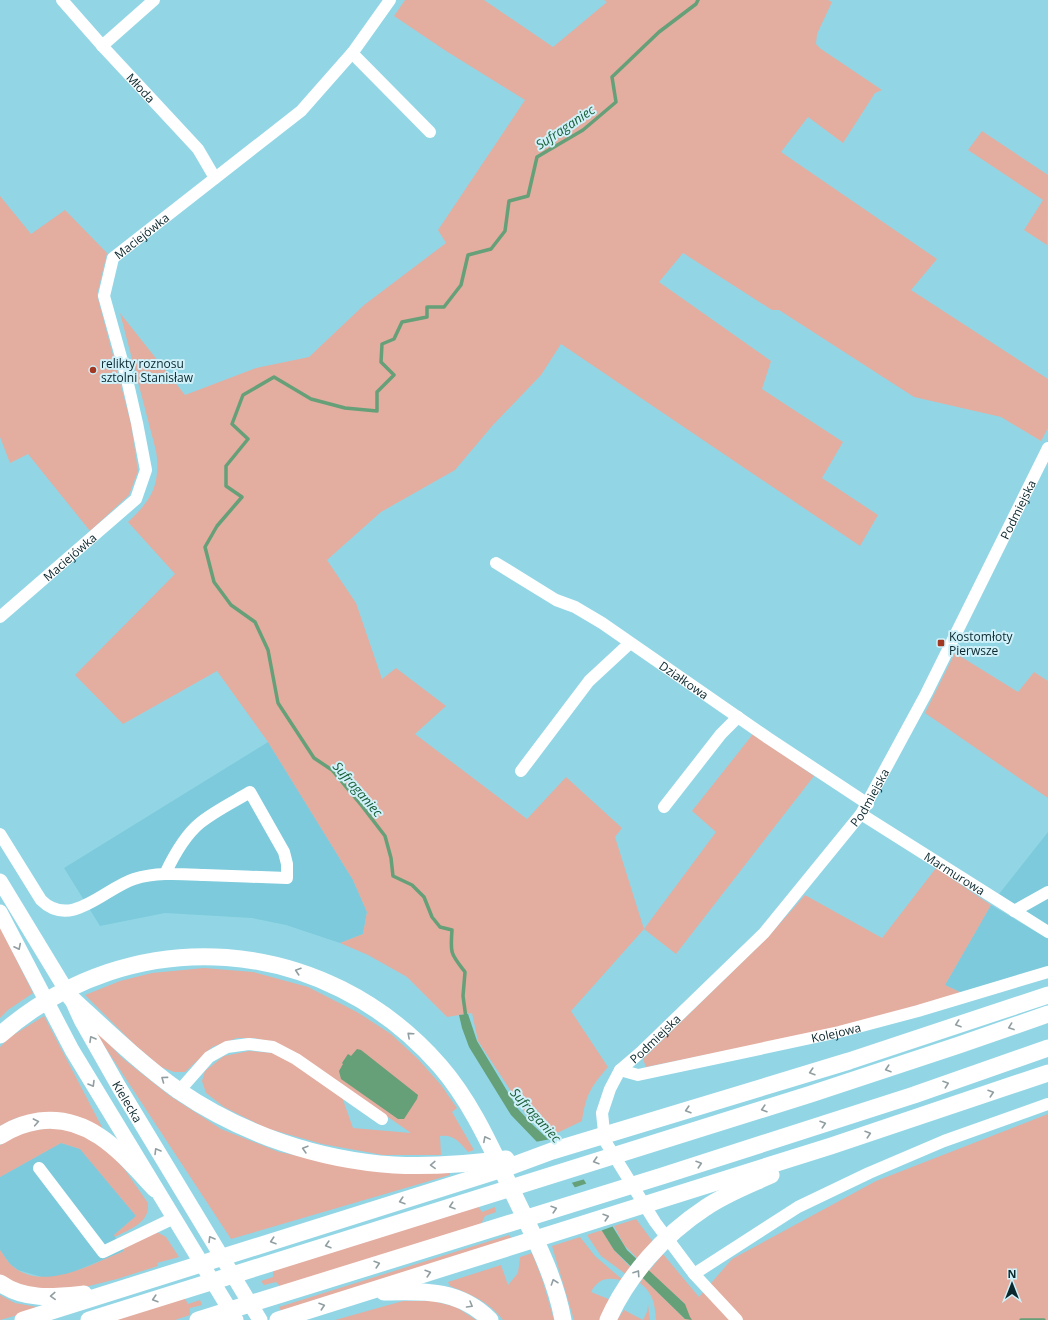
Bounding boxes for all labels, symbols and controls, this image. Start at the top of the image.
street label: Młoda [123,69,159,106]
water label: Sufraganiec [532,101,598,153]
street label: Maciejówka [110,209,173,263]
place label: relikty roznosu sztolni Stanisław [101,355,194,386]
marker: relikty roznosu sztolni Stanisław [88,365,98,375]
street label: Podmiejska [996,477,1039,542]
street label: Maciejówka [39,529,100,585]
place label: Kostomłoty Pierwsze [949,628,1013,659]
marker: Kostomłoty Pierwsze [936,638,946,648]
street label: Działkowa [656,657,712,703]
water label: Sufraganiec [329,758,387,821]
street label: Podmiejska [846,765,893,830]
street label: Marmurowa [921,848,989,899]
one-way arrow [13,943,21,950]
one-way arrow [295,967,302,976]
street label: Podmiejska [626,1010,684,1067]
street label: Kolejowa [809,1018,863,1046]
one-way arrow [954,1020,961,1028]
one-way arrow [1008,1022,1015,1031]
one-way arrow [407,1033,415,1040]
one-way arrow [89,1036,96,1043]
one-way arrow [885,1064,892,1073]
one-way arrow [809,1067,816,1076]
one-way arrow [161,1077,168,1084]
street label: Kielecka [109,1078,147,1125]
one-way arrow [87,1080,94,1087]
one-way arrow [943,1080,950,1089]
water label: Sufraganiec [507,1084,565,1146]
one-way arrow [988,1089,995,1098]
one-way arrow [761,1104,768,1113]
one-way arrow [684,1105,691,1114]
one-way arrow [33,1118,39,1127]
one-way arrow [819,1120,826,1129]
one-way arrow [864,1130,871,1139]
one-way arrow [484,1136,491,1144]
one-way arrow [301,1145,308,1154]
one-way arrow [155,1148,162,1155]
one-way arrow [592,1156,599,1165]
one-way arrow [695,1160,702,1169]
one-way arrow [430,1161,436,1170]
one-way arrow [399,1196,406,1205]
one-way arrow [448,1201,455,1210]
one-way arrow [550,1205,557,1214]
one-way arrow [602,1213,609,1222]
one-way arrow [208,1236,215,1243]
one-way arrow [269,1237,276,1245]
one-way arrow [324,1241,331,1249]
one-way arrow [373,1260,380,1269]
north arrow [992,1264,1032,1304]
text: N [1008,1266,1016,1281]
one-way arrow [424,1269,431,1277]
one-way arrow [632,1270,640,1277]
one-way arrow [550,1279,558,1286]
one-way arrow [50,1292,56,1301]
one-way arrow [152,1295,159,1303]
one-way arrow [466,1300,473,1307]
one-way arrow [318,1302,325,1311]

